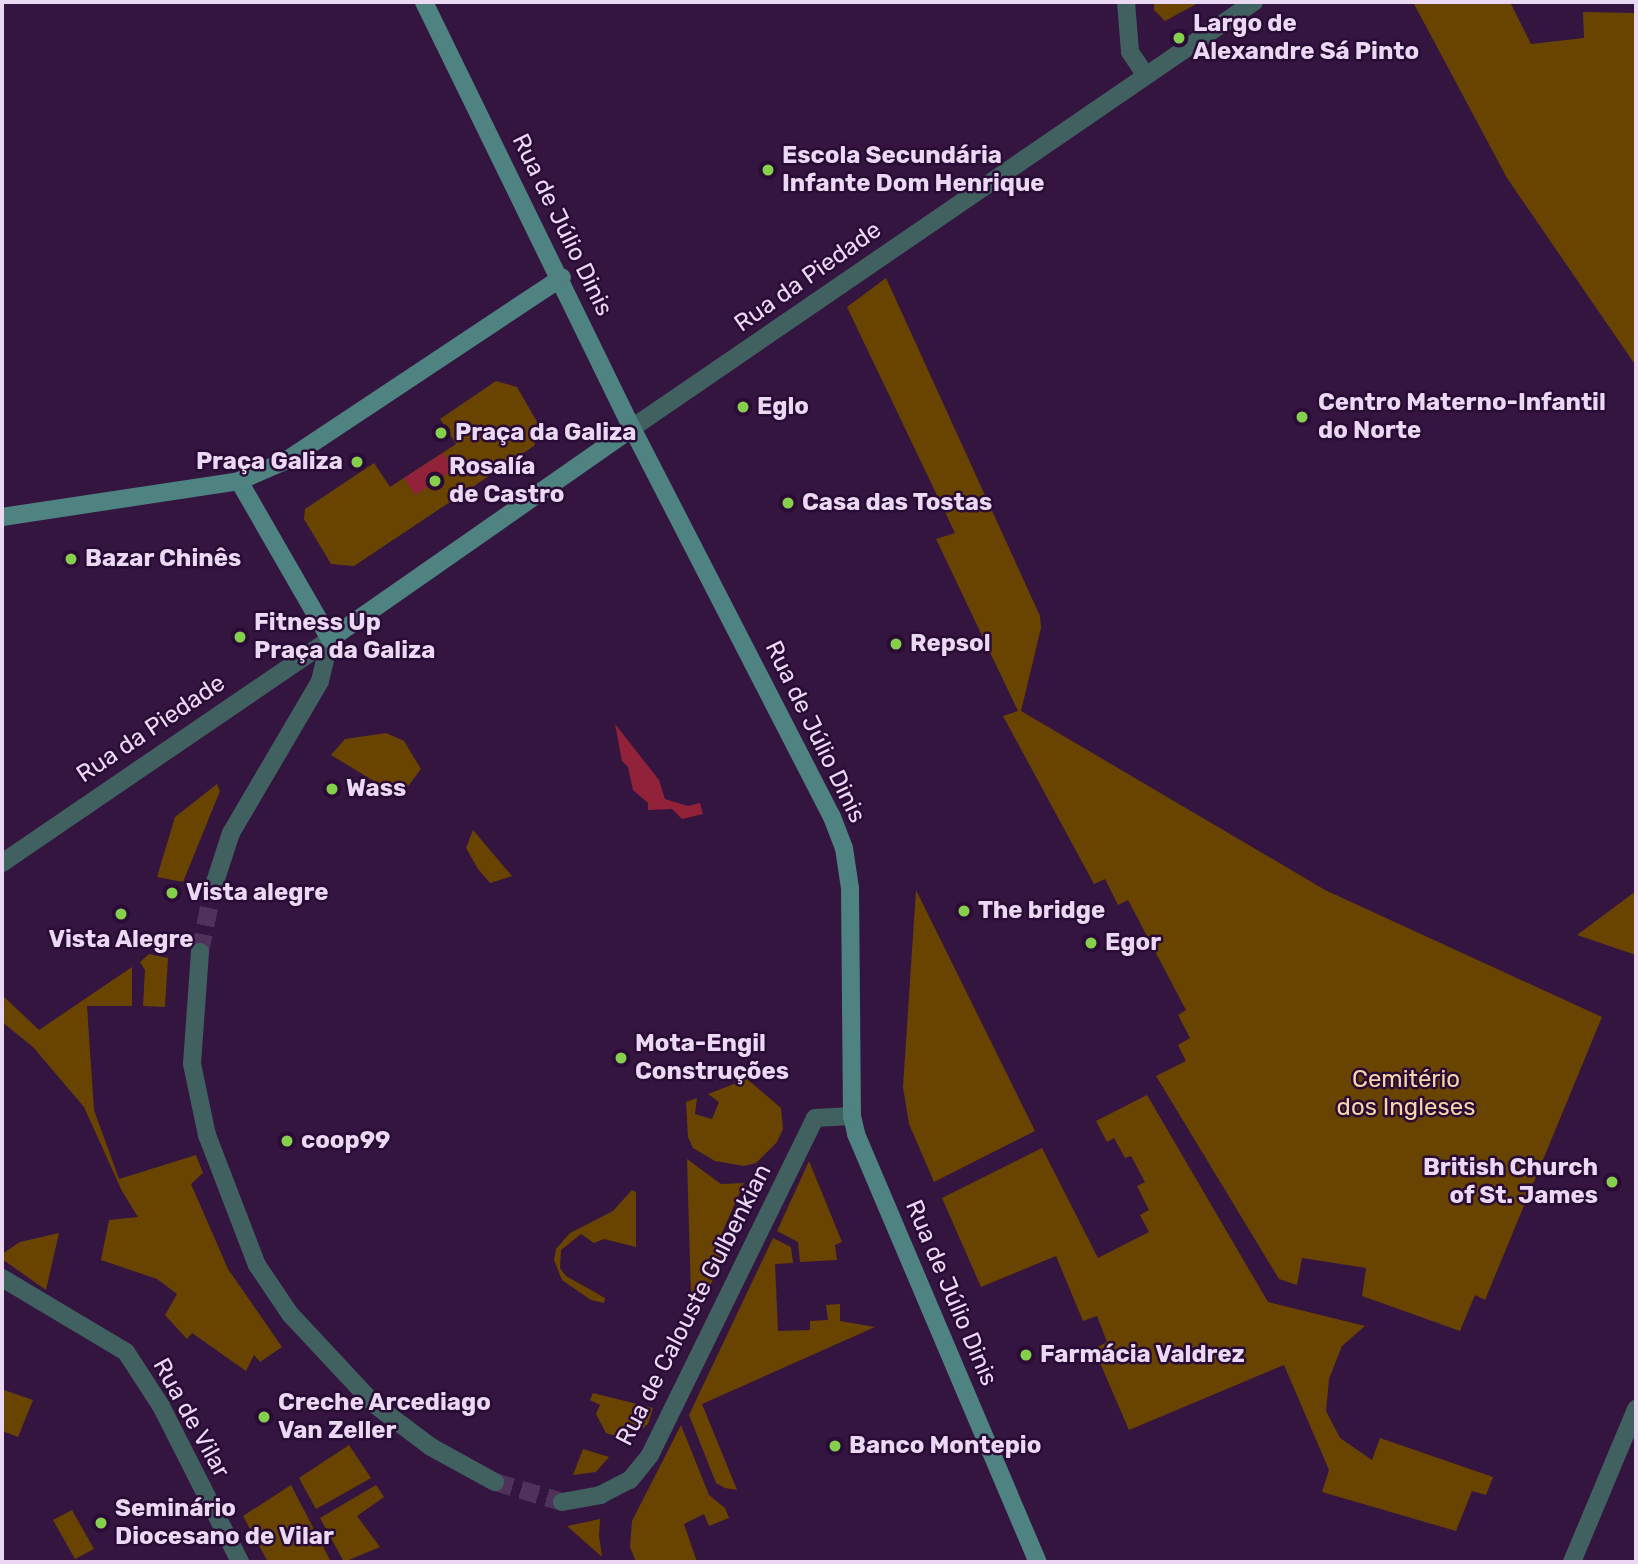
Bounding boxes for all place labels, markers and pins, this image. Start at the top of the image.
place label: Largo de Alexandre Sá Pinto [1193,10,1419,66]
marker: Largo de Alexandre Sá Pinto [1171,30,1187,46]
place label: Escola Secundária Infante Dom Henrique [782,142,1045,198]
marker: Escola Secundária Infante Dom Henrique [760,162,776,178]
place label: Centro Materno-Infantil do Norte [1318,389,1606,445]
place label: Eglo [757,393,809,421]
marker: Eglo [735,399,751,415]
marker: Centro Materno-Infantil do Norte [1292,407,1312,427]
place label: Praça da Galiza [455,419,637,447]
marker: Praça da Galiza [433,425,449,441]
place label: Praça Galiza [196,448,343,476]
place label: Rosalía de Castro [449,453,564,509]
marker: Praça Galiza [349,454,365,470]
marker: Rosalía de Castro [427,473,443,489]
place label: Casa das Tostas [802,489,993,517]
marker: Casa das Tostas [780,495,796,511]
place label: Bazar Chinês [85,545,242,573]
marker: Bazar Chinês [63,551,79,567]
place label: Fitness Up Praça da Galiza [254,609,436,665]
marker: Fitness Up Praça da Galiza [232,629,248,645]
place label: Repsol [910,630,991,658]
marker: Repsol [888,636,904,652]
place label: Wass [346,775,406,803]
marker: Wass [324,781,340,797]
place label: Vista alegre [186,879,328,907]
marker: Vista alegre [164,885,180,901]
place label: The bridge [978,897,1105,925]
marker: The bridge [956,903,972,919]
marker: Vista Alegre [113,906,129,922]
place label: Vista Alegre [48,926,194,954]
place label: Egor [1105,929,1161,957]
marker: Egor [1083,935,1099,951]
place label: Mota-Engil Construções [635,1030,789,1086]
marker: Mota-Engil Construções [613,1050,629,1066]
place label: coop99 [301,1127,390,1155]
marker: coop99 [279,1133,295,1149]
place label: British Church of St. James [1423,1154,1598,1210]
marker: British Church of St. James [1604,1174,1620,1190]
place label: Farmácia Valdrez [1040,1341,1245,1369]
marker: Farmácia Valdrez [1018,1347,1034,1363]
place label: Creche Arcediago Van Zeller [278,1389,491,1445]
marker: Creche Arcediago Van Zeller [256,1409,272,1425]
place label: Banco Montepio [849,1432,1041,1460]
marker: Banco Montepio [827,1438,843,1454]
place label: Seminário Diocesano de Vilar [115,1495,334,1551]
marker: Seminário Diocesano de Vilar [93,1515,109,1531]

